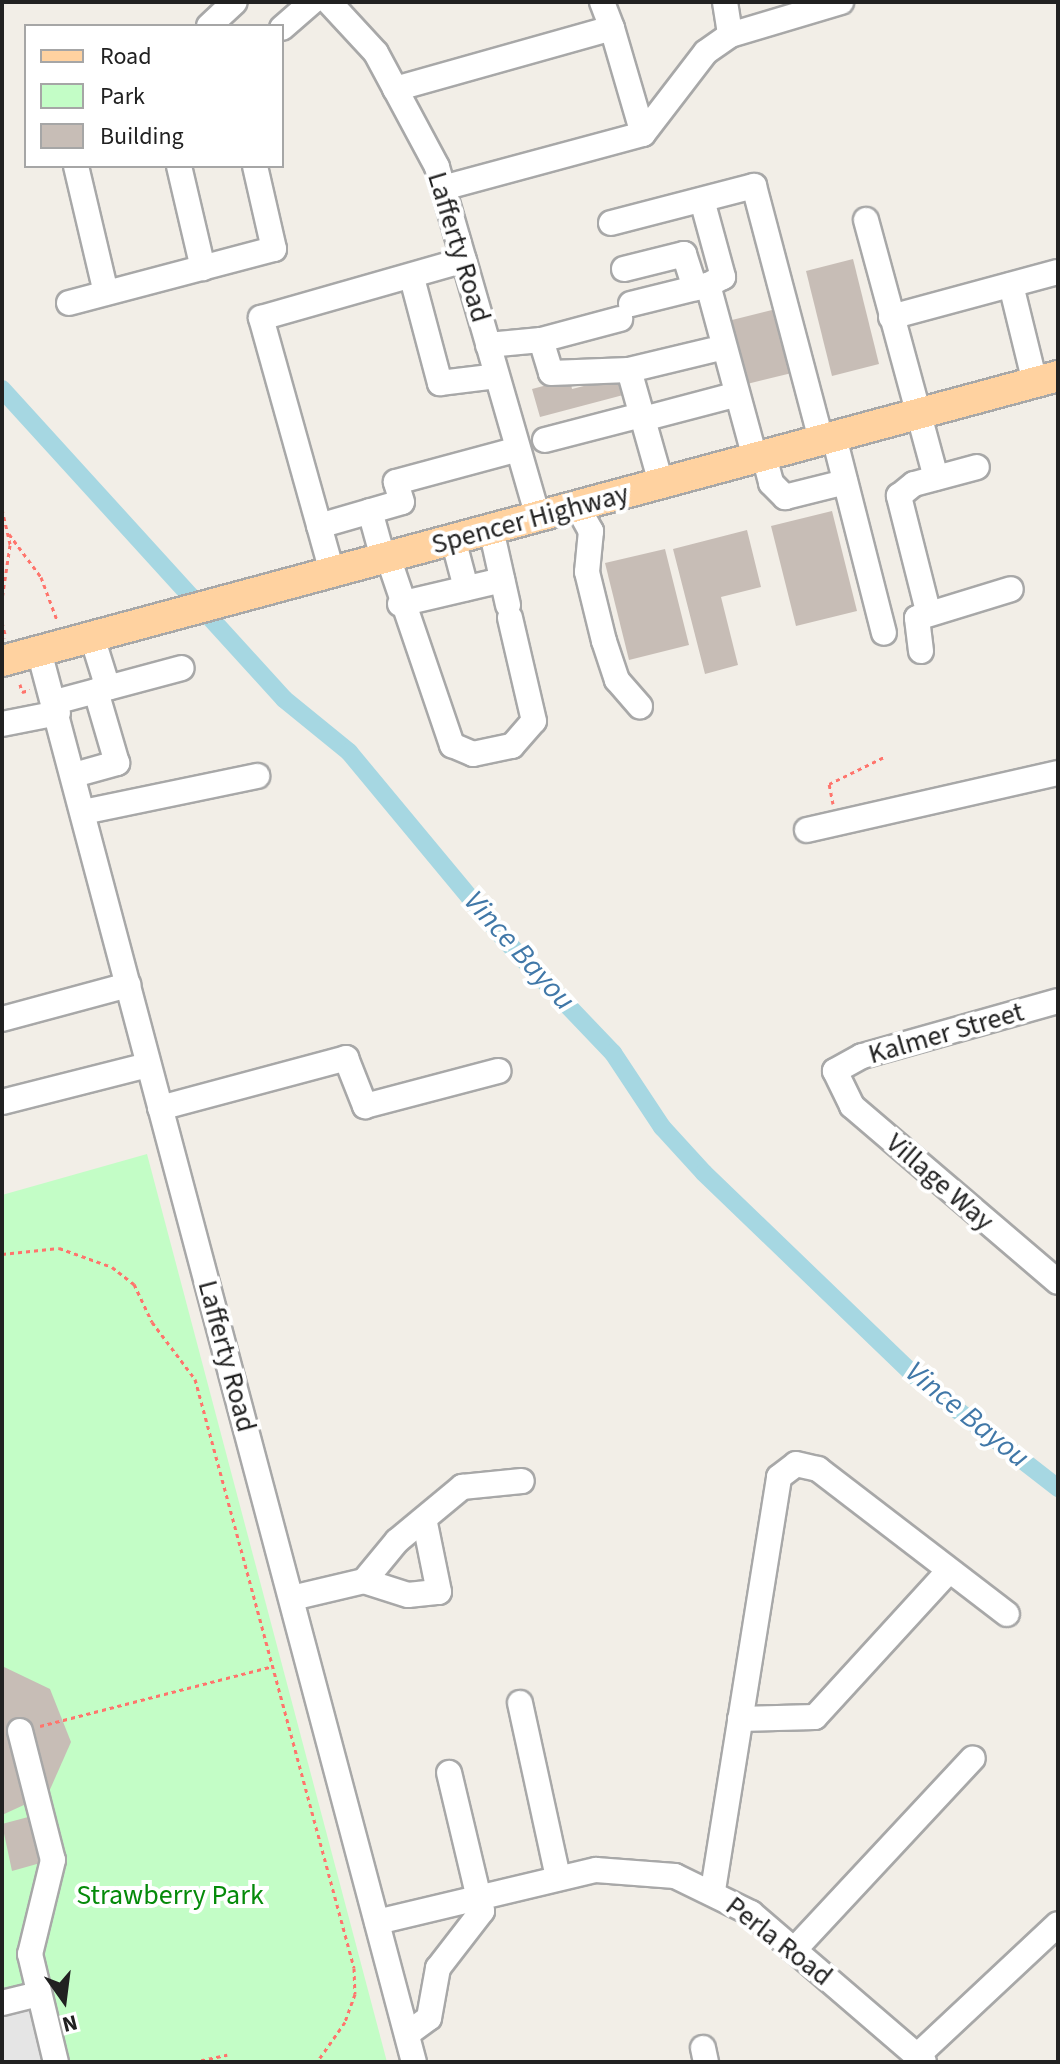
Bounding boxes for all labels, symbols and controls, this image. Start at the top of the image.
legend [24,24,284,168]
text: Road [100,39,152,74]
text: Park [100,79,145,114]
text: Building [100,119,184,154]
street label: Lafferty Road [420,168,498,326]
street label: Spencer Highway [428,477,632,561]
water label: Vince Bayou [456,884,582,1018]
street label: Kalmer Street [864,995,1028,1071]
street label: Village Way [879,1126,1001,1238]
street label: Lafferty Road [191,1277,263,1435]
water label: Vince Bayou [898,1354,1036,1476]
park label: Strawberry Park [76,1878,264,1912]
street label: Perla Road [719,1889,839,1993]
north arrow [24,1960,104,2040]
text: N [59,2006,81,2041]

